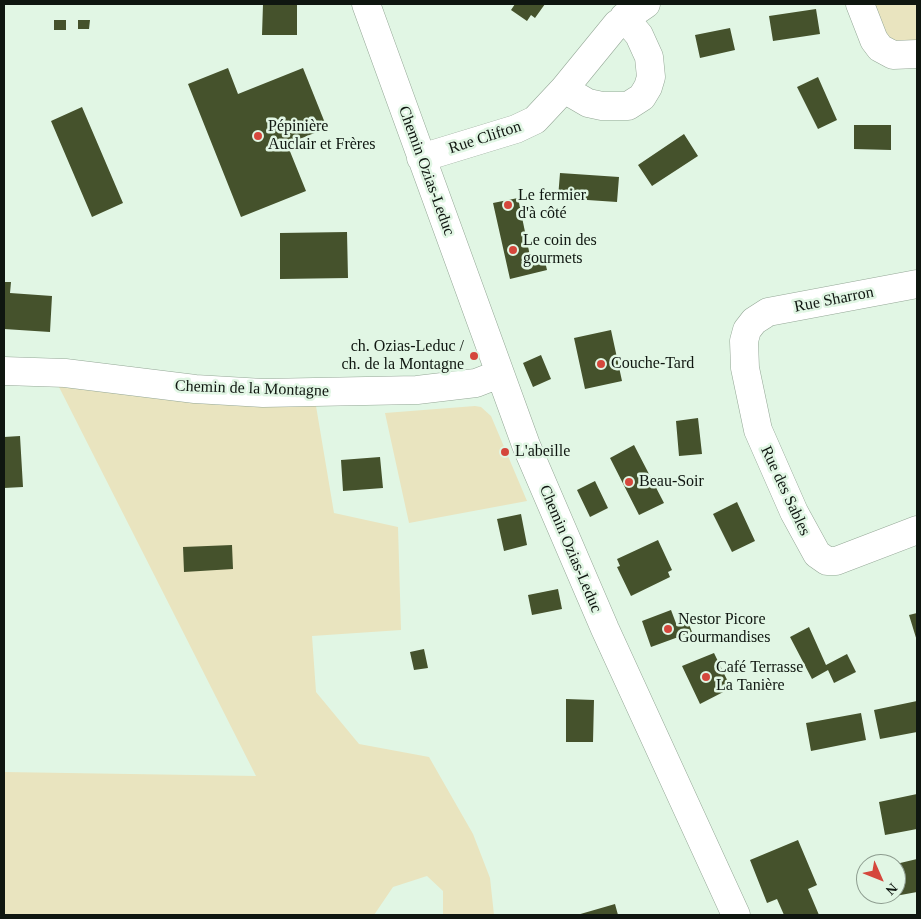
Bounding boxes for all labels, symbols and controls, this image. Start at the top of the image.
street label: Chemin Ozias-Leduc [394,104,458,238]
place label: Pépinière Auclair et Frères [268,117,376,155]
street label: Rue Clifton [446,117,524,159]
marker: Pépinière Auclair et Frères [252,130,264,142]
place label: Le fermier d'à côté [518,186,586,224]
marker: Le fermier d'à côté [502,199,514,211]
place label: Le coin des gourmets [523,231,597,269]
marker: Le coin des gourmets [507,244,519,256]
street label: Rue Sharron [793,283,875,317]
place label: ch. Ozias-Leduc / ch. de la Montagne [341,337,464,375]
marker: ch. Ozias-Leduc / ch. de la Montagne [468,350,480,362]
place label: Couche-Tard [611,354,694,374]
marker: Couche-Tard [595,358,607,370]
street label: Chemin de la Montagne [175,377,329,401]
place label: L'abeille [515,442,570,462]
street label: Rue des Sables [756,443,814,539]
marker: L'abeille [499,446,511,458]
place label: Beau-Soir [639,472,704,492]
marker: Beau-Soir [623,476,635,488]
street label: Chemin Ozias-Leduc [535,482,605,616]
place label: Nestor Picore Gourmandises [678,610,770,648]
marker: Nestor Picore Gourmandises [662,623,674,635]
place label: Café Terrasse La Tanière [716,658,803,696]
marker: Café Terrasse La Tanière [700,671,712,683]
north arrow [856,854,906,904]
text: N [883,880,900,898]

